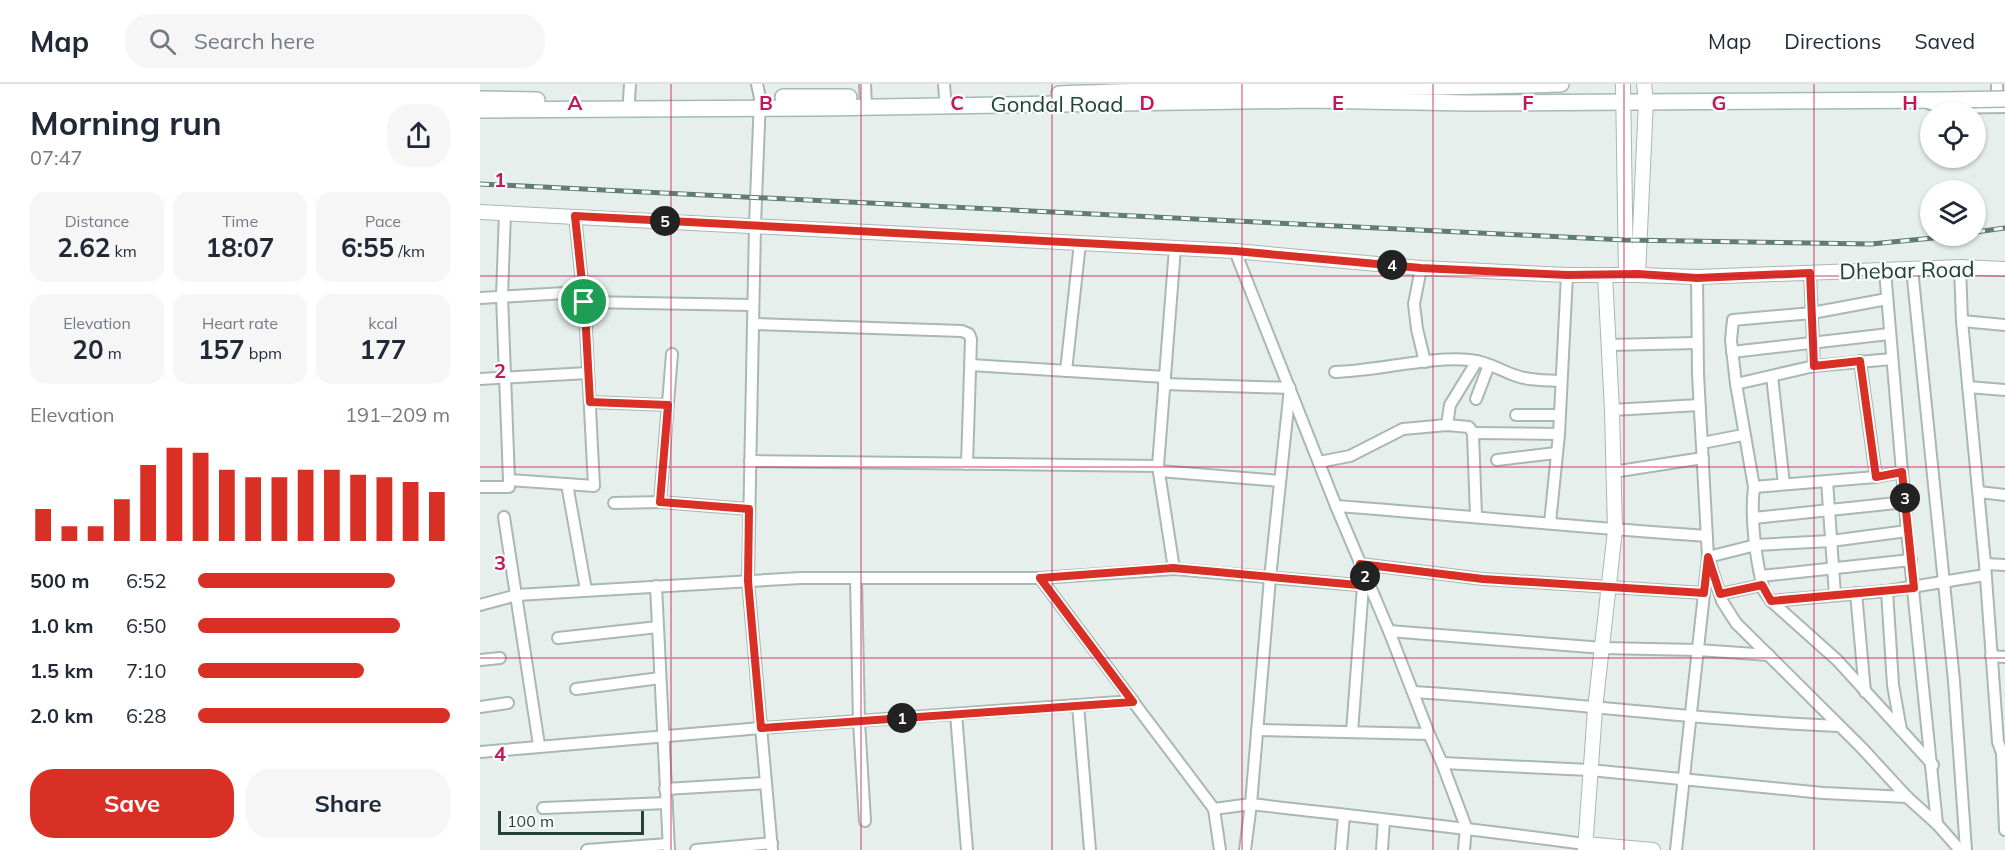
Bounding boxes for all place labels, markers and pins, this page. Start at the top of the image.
pin: 5 [650,206,680,236]
pin: 4 [1377,250,1407,280]
pin [558,276,609,327]
pin: 3 [1890,483,1920,513]
pin: 2 [1350,561,1380,591]
pin: 1 [887,703,917,733]

